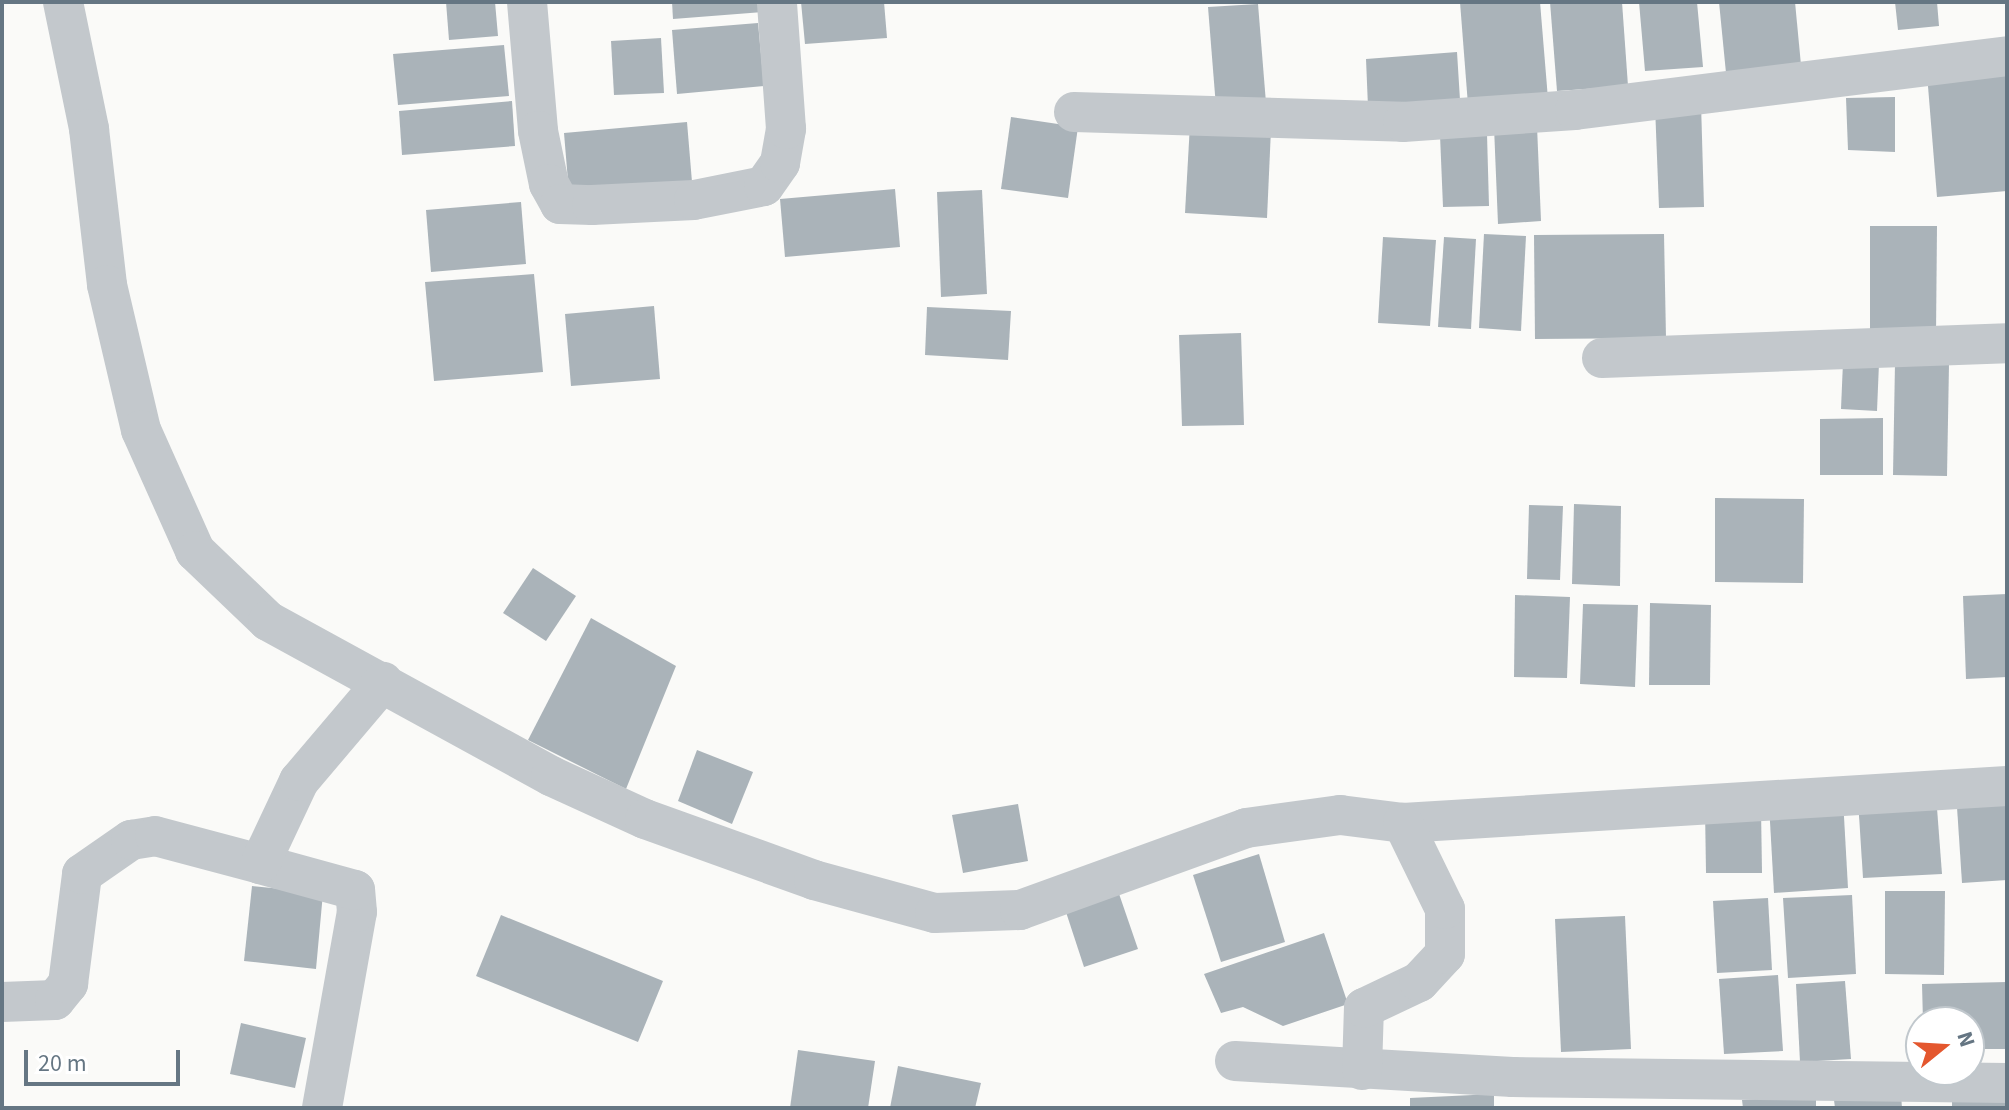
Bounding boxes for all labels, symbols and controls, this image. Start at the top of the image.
north arrow [1905,1006,1985,1086]
text: N [1948,1027,1983,1051]
scale bar [28,1034,184,1084]
text: 20 m [38,1046,87,1081]

